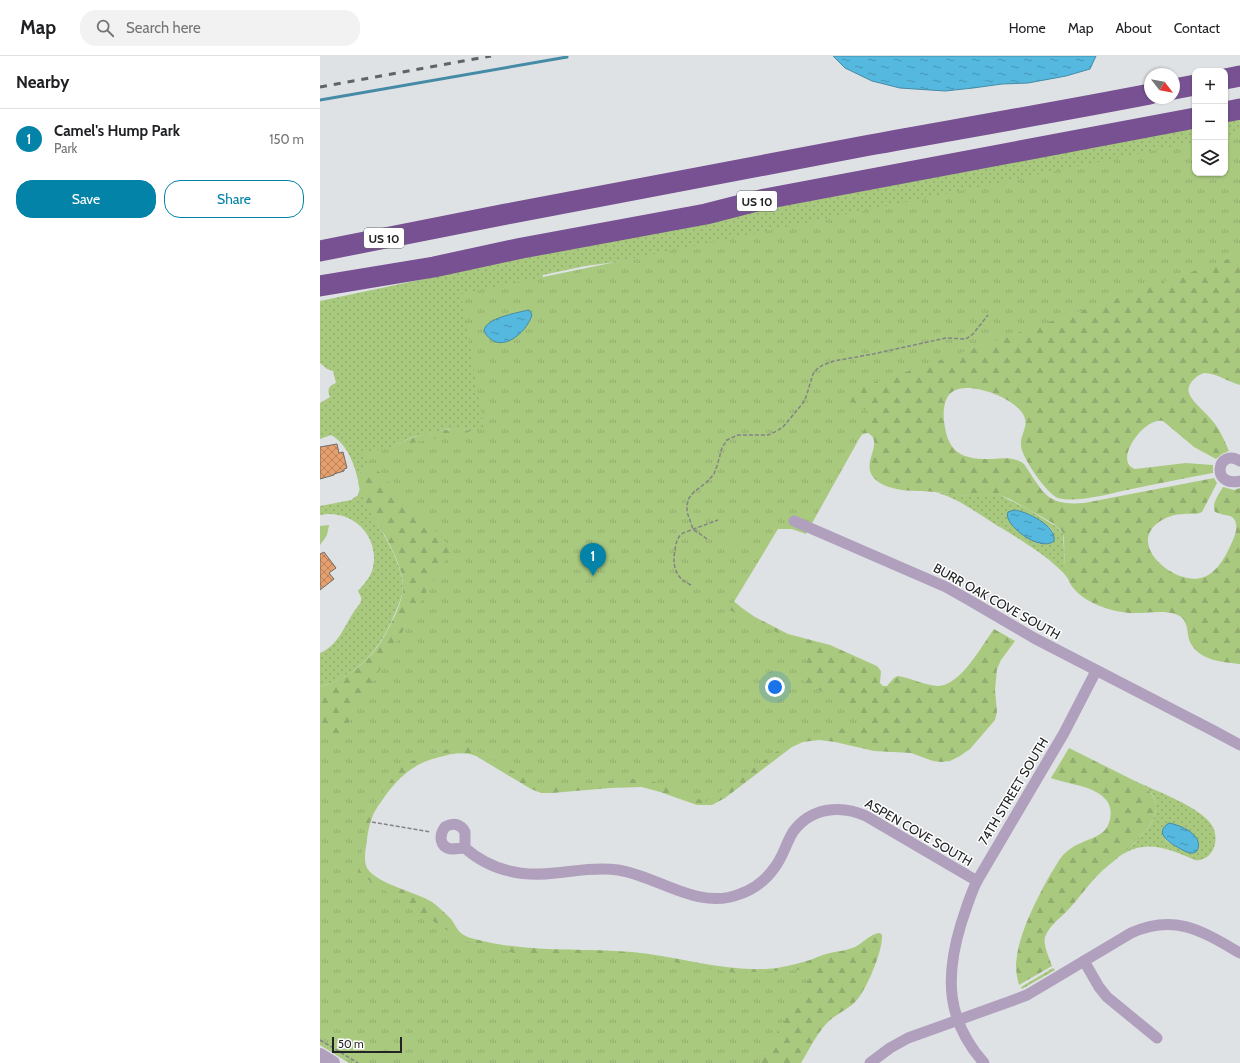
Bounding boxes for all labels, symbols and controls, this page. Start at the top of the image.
search box [80,10,360,46]
text: Map [20,16,56,39]
icon: search [94,17,116,39]
text: Search here [126,19,201,37]
text: Home [1009,19,1046,37]
text: Map [1068,19,1093,37]
text: About [1115,19,1152,37]
text: Contact [1174,19,1220,37]
north arrow [1144,68,1180,104]
map controls [1192,68,1228,176]
button: + [1192,68,1228,104]
text: Nearby [16,72,69,92]
button: − [1192,104,1228,140]
text: Camel's Hump Park [54,122,180,140]
text: 1 [27,131,31,147]
text: 150 m [269,131,304,147]
text: Park [54,140,77,156]
button: layers [1192,140,1228,176]
button: Save [16,180,156,218]
button: Share [164,180,304,218]
road number: US 10 [737,191,777,211]
road number: US 10 [364,228,404,248]
pin: 1 [580,543,606,576]
street label: BURR OAK COVE SOUTH [931,559,1063,643]
your location [765,677,785,697]
street label: 74TH STREET SOUTH [975,735,1051,847]
street label: ASPEN COVE SOUTH [863,795,975,869]
scale bar [332,1035,402,1054]
text: 50 m [338,1037,364,1051]

